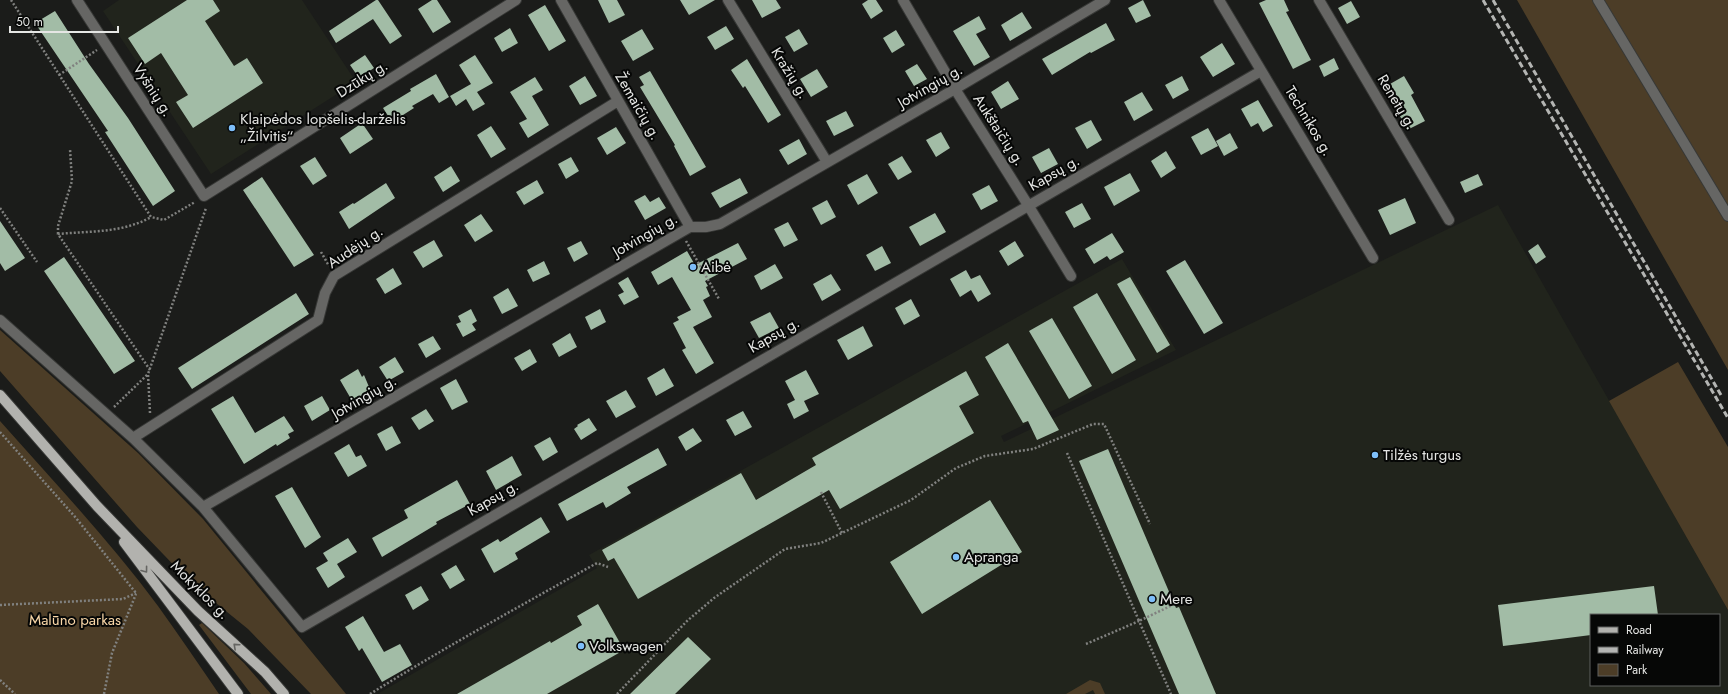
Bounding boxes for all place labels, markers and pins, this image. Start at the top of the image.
place label: Klaipėdos lopšelis-darželis „Žilvitis“ [240,108,406,147]
marker: Klaipėdos lopšelis-darželis „Žilvitis“ [227,123,237,133]
place label: Aibė [701,256,731,278]
marker: Aibė [688,262,698,272]
place label: Tilžės turgus [1383,444,1461,466]
marker: Tilžės turgus [1370,450,1380,460]
place label: Apranga [964,546,1018,568]
marker: Apranga [951,552,961,562]
place label: Mere [1160,588,1193,610]
marker: Mere [1147,594,1157,604]
place label: Volkswagen [589,635,663,657]
marker: Volkswagen [576,641,586,651]

